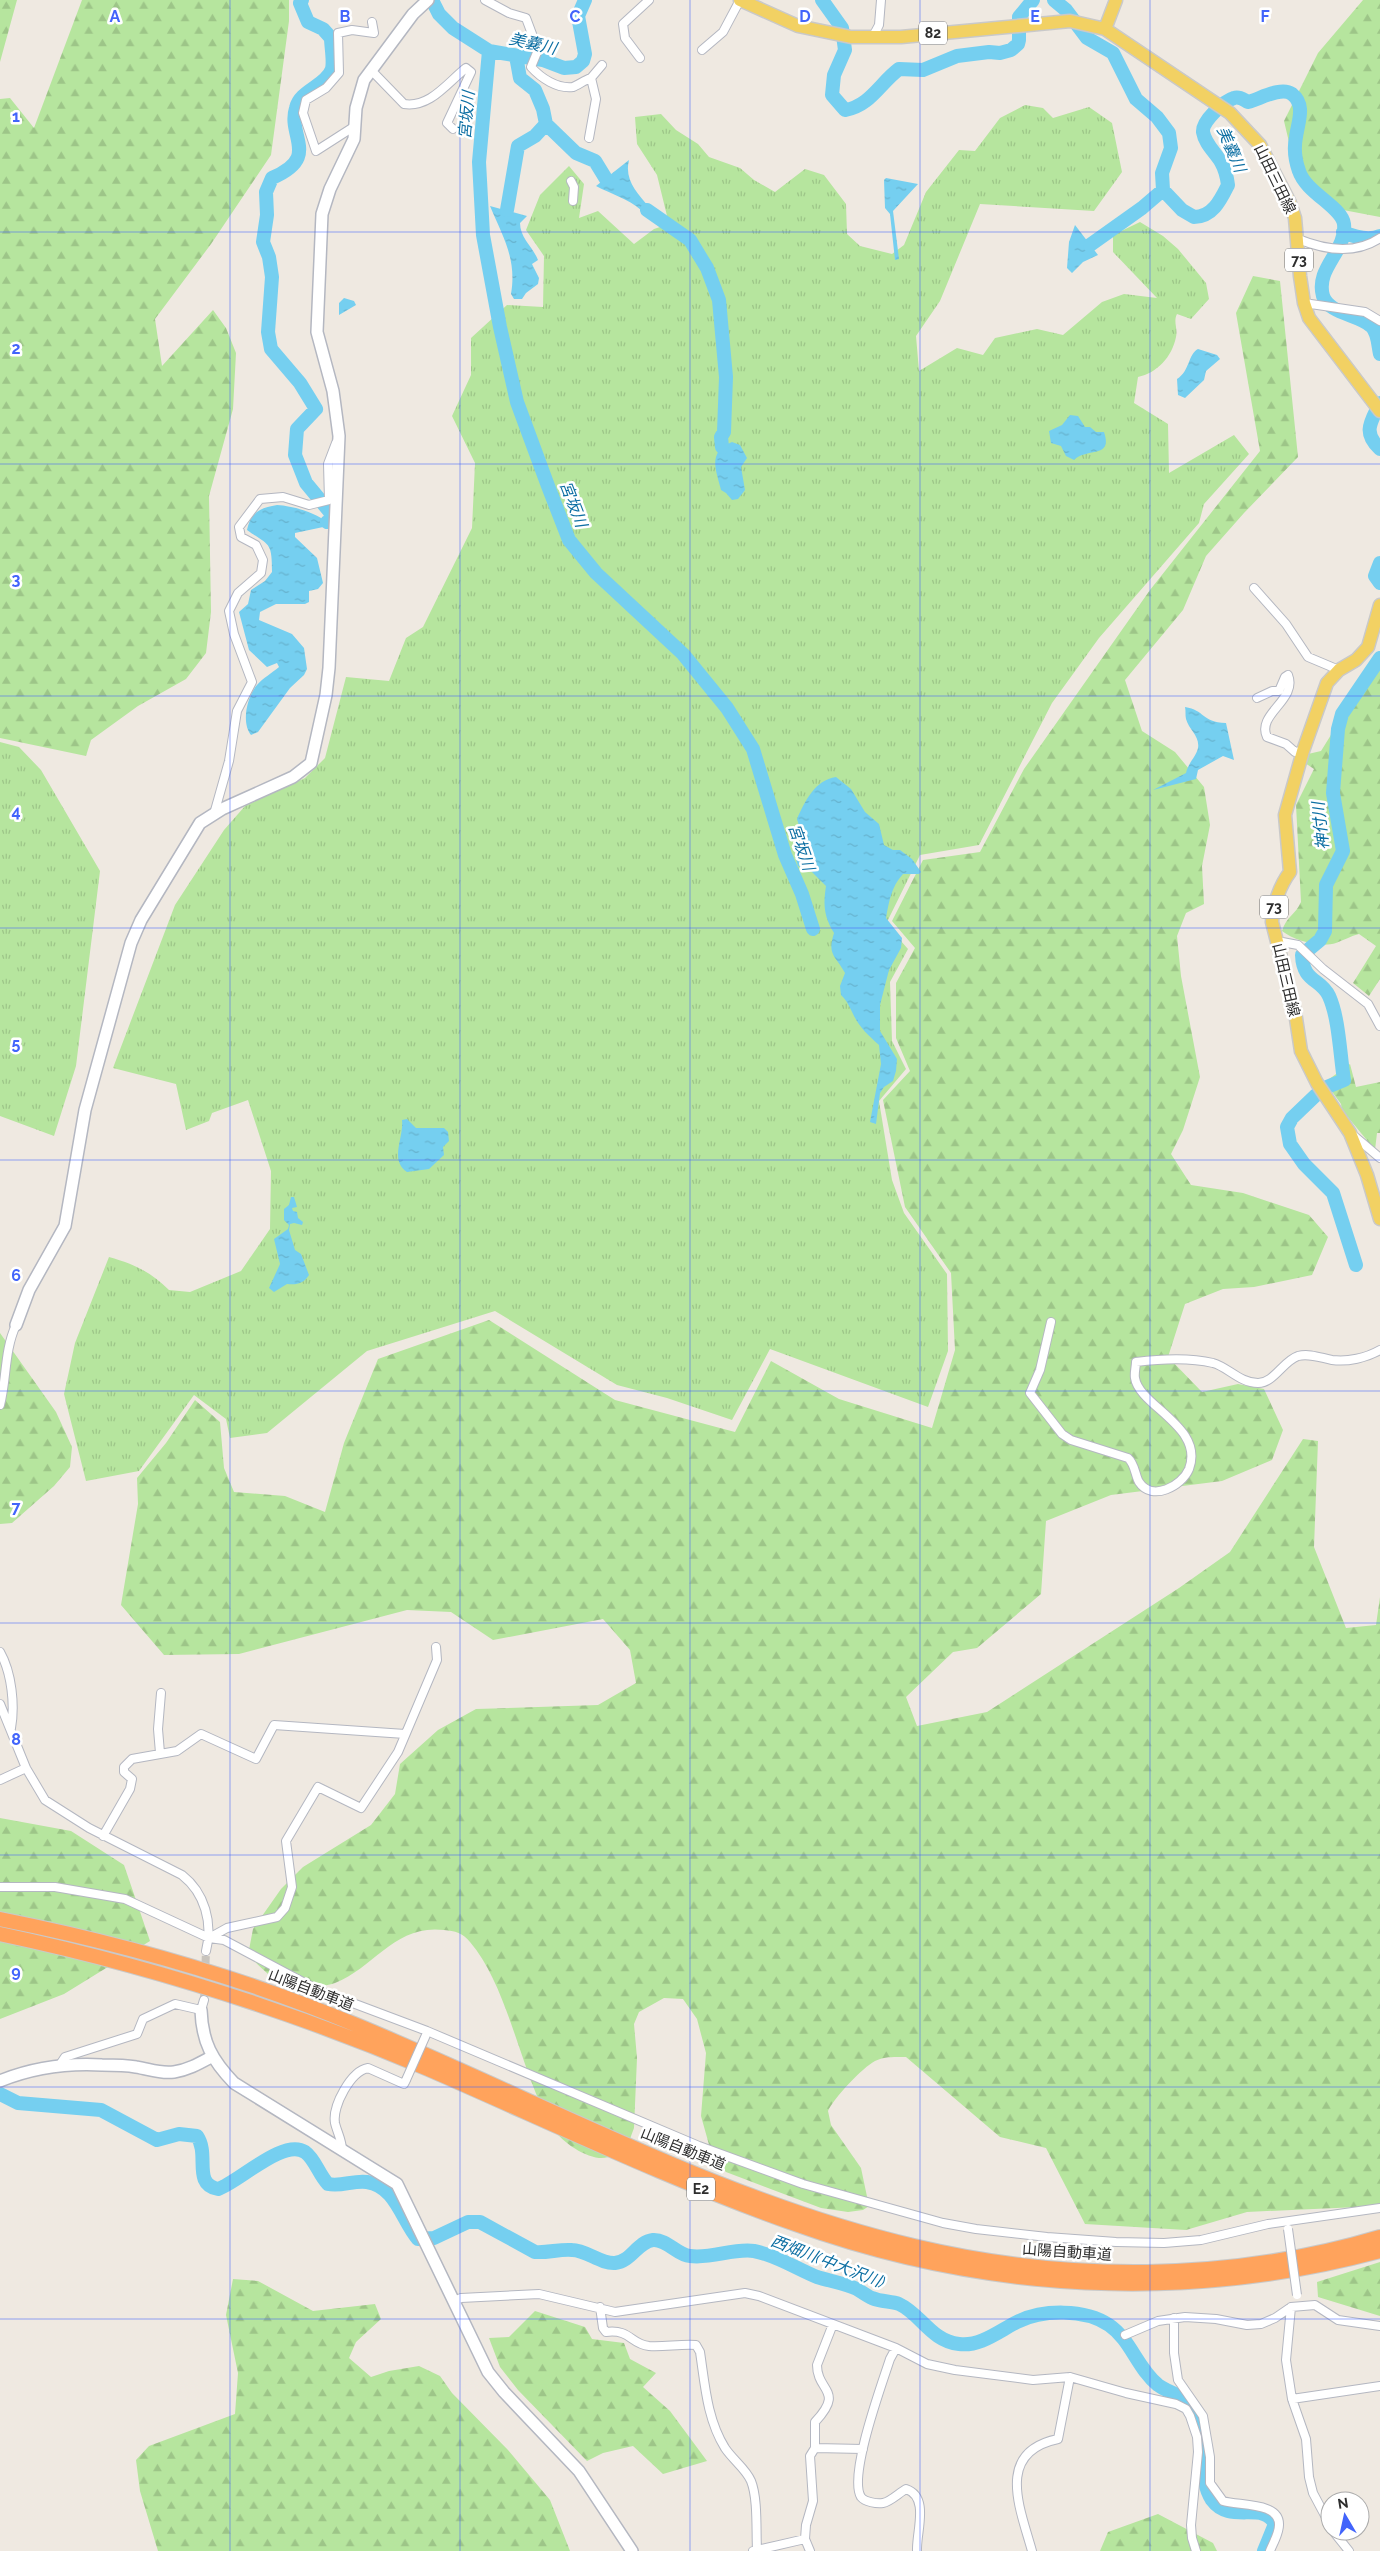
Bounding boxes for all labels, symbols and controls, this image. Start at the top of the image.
text: A [110,7,121,26]
text: B [340,7,351,26]
text: C [570,7,581,26]
text: D [799,7,811,26]
text: E [1030,7,1040,26]
text: F [1260,7,1270,26]
road number: 82 [919,22,947,44]
water label: 美嚢川 [507,29,560,59]
water label: 宮坂川 [455,88,478,140]
text: 1 [12,107,20,126]
water label: 美嚢川 [1213,123,1250,177]
street label: 山田三田線 [1250,141,1300,217]
road number: 73 [1285,248,1313,272]
text: 2 [11,339,21,358]
water label: 宮坂川 [556,478,592,532]
text: 3 [12,570,21,589]
water label: 神付川 [1308,799,1332,851]
text: 4 [11,802,21,821]
water label: 宮坂川 [785,821,819,875]
road number: 73 [1260,896,1288,919]
street label: 山田三田線 [1269,941,1303,1019]
text: 5 [12,1034,21,1053]
text: 6 [11,1266,21,1285]
text: 7 [12,1498,21,1517]
text: 8 [11,1730,21,1749]
text: 9 [11,1962,21,1981]
street label: 山陽自動車道 [266,1965,356,2015]
street label: 山陽自動車道 [638,2124,728,2174]
road number: E2 [687,2178,715,2200]
water label: 西畑川(中大沢川) [768,2231,887,2292]
street label: 山陽自動車道 [1021,2240,1113,2264]
north arrow [1320,2491,1370,2541]
text: N [1336,2494,1349,2512]

